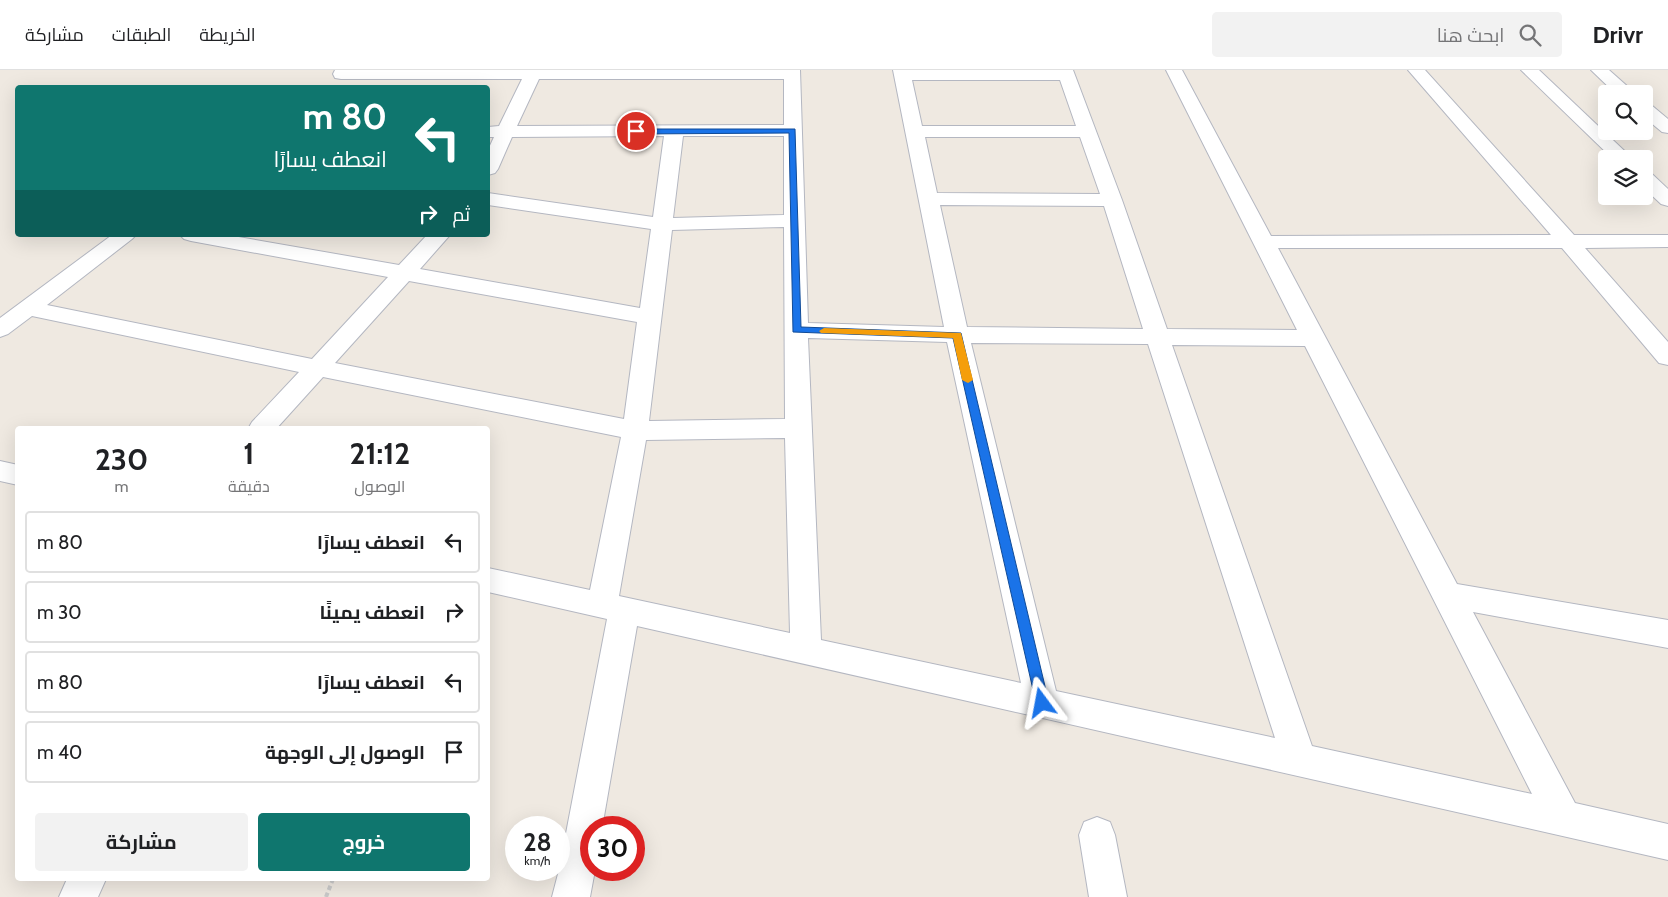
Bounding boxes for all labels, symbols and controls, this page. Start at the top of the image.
search box [1212,12,1562,57]
text: Drivr [1592,20,1643,49]
icon: search [1516,21,1544,49]
text: مشاركة [25,24,84,46]
text: الطبقات [112,24,171,46]
text: الخريطة [199,24,256,46]
text: ابحث هنا [1437,24,1504,47]
map controls [1598,85,1653,205]
button: search [1598,85,1653,140]
text: 80 m [303,95,387,138]
icon: left [405,105,470,170]
pin [615,110,657,152]
icon: arrive [622,117,650,145]
text: انعطف يسارًا [274,146,387,173]
button: layers [1598,150,1653,205]
icon: right [414,200,442,228]
text: ثم [452,203,470,226]
text: 1 [243,435,254,472]
text: 21:12 [350,435,410,472]
text: 230 [95,441,148,478]
text: m [115,477,129,496]
text: دقيقة [228,477,270,496]
text: الوصول [354,477,405,496]
icon: left [440,528,468,556]
text: 80 m [37,531,83,554]
text: انعطف يسارًا [317,531,425,554]
icon: right [440,598,468,626]
text: 30 m [37,601,82,624]
text: انعطف يمينًا [319,601,425,624]
icon: left [440,668,468,696]
text: 80 m [37,671,83,694]
text: انعطف يسارًا [317,671,425,694]
position arrow [1015,676,1067,728]
icon: arrive [440,738,468,766]
text: 40 m [37,741,82,764]
text: الوصول إلى الوجهة [265,741,425,764]
button: مشاركة [35,813,248,871]
button: خروج [258,813,470,871]
speed limit sign: 30 [580,816,645,881]
text: 28 [523,827,552,857]
text: km/h [524,853,551,868]

